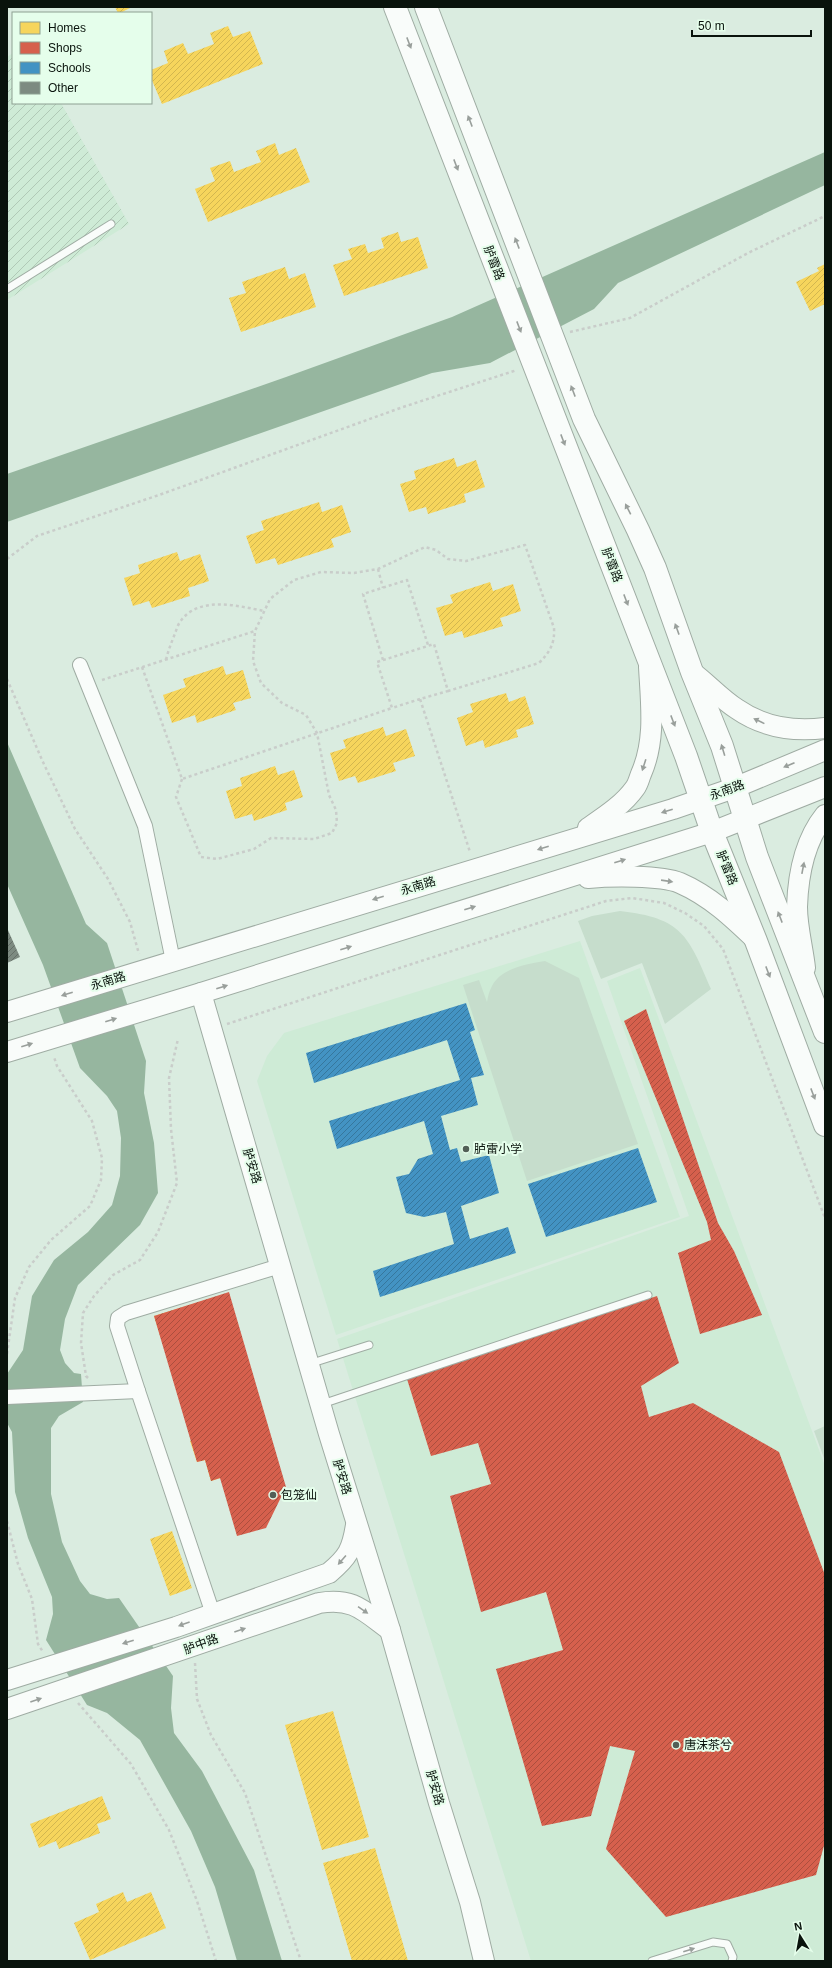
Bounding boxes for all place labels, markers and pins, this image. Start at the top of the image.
place label: 胪雷小学 [474,1142,522,1156]
marker: 胪雷小学 [461,1144,471,1154]
place label: 包笼仙 [281,1488,317,1502]
marker: 包笼仙 [268,1490,278,1500]
place label: 唐沫茶兮 [684,1738,732,1752]
marker: 唐沫茶兮 [671,1740,681,1750]

